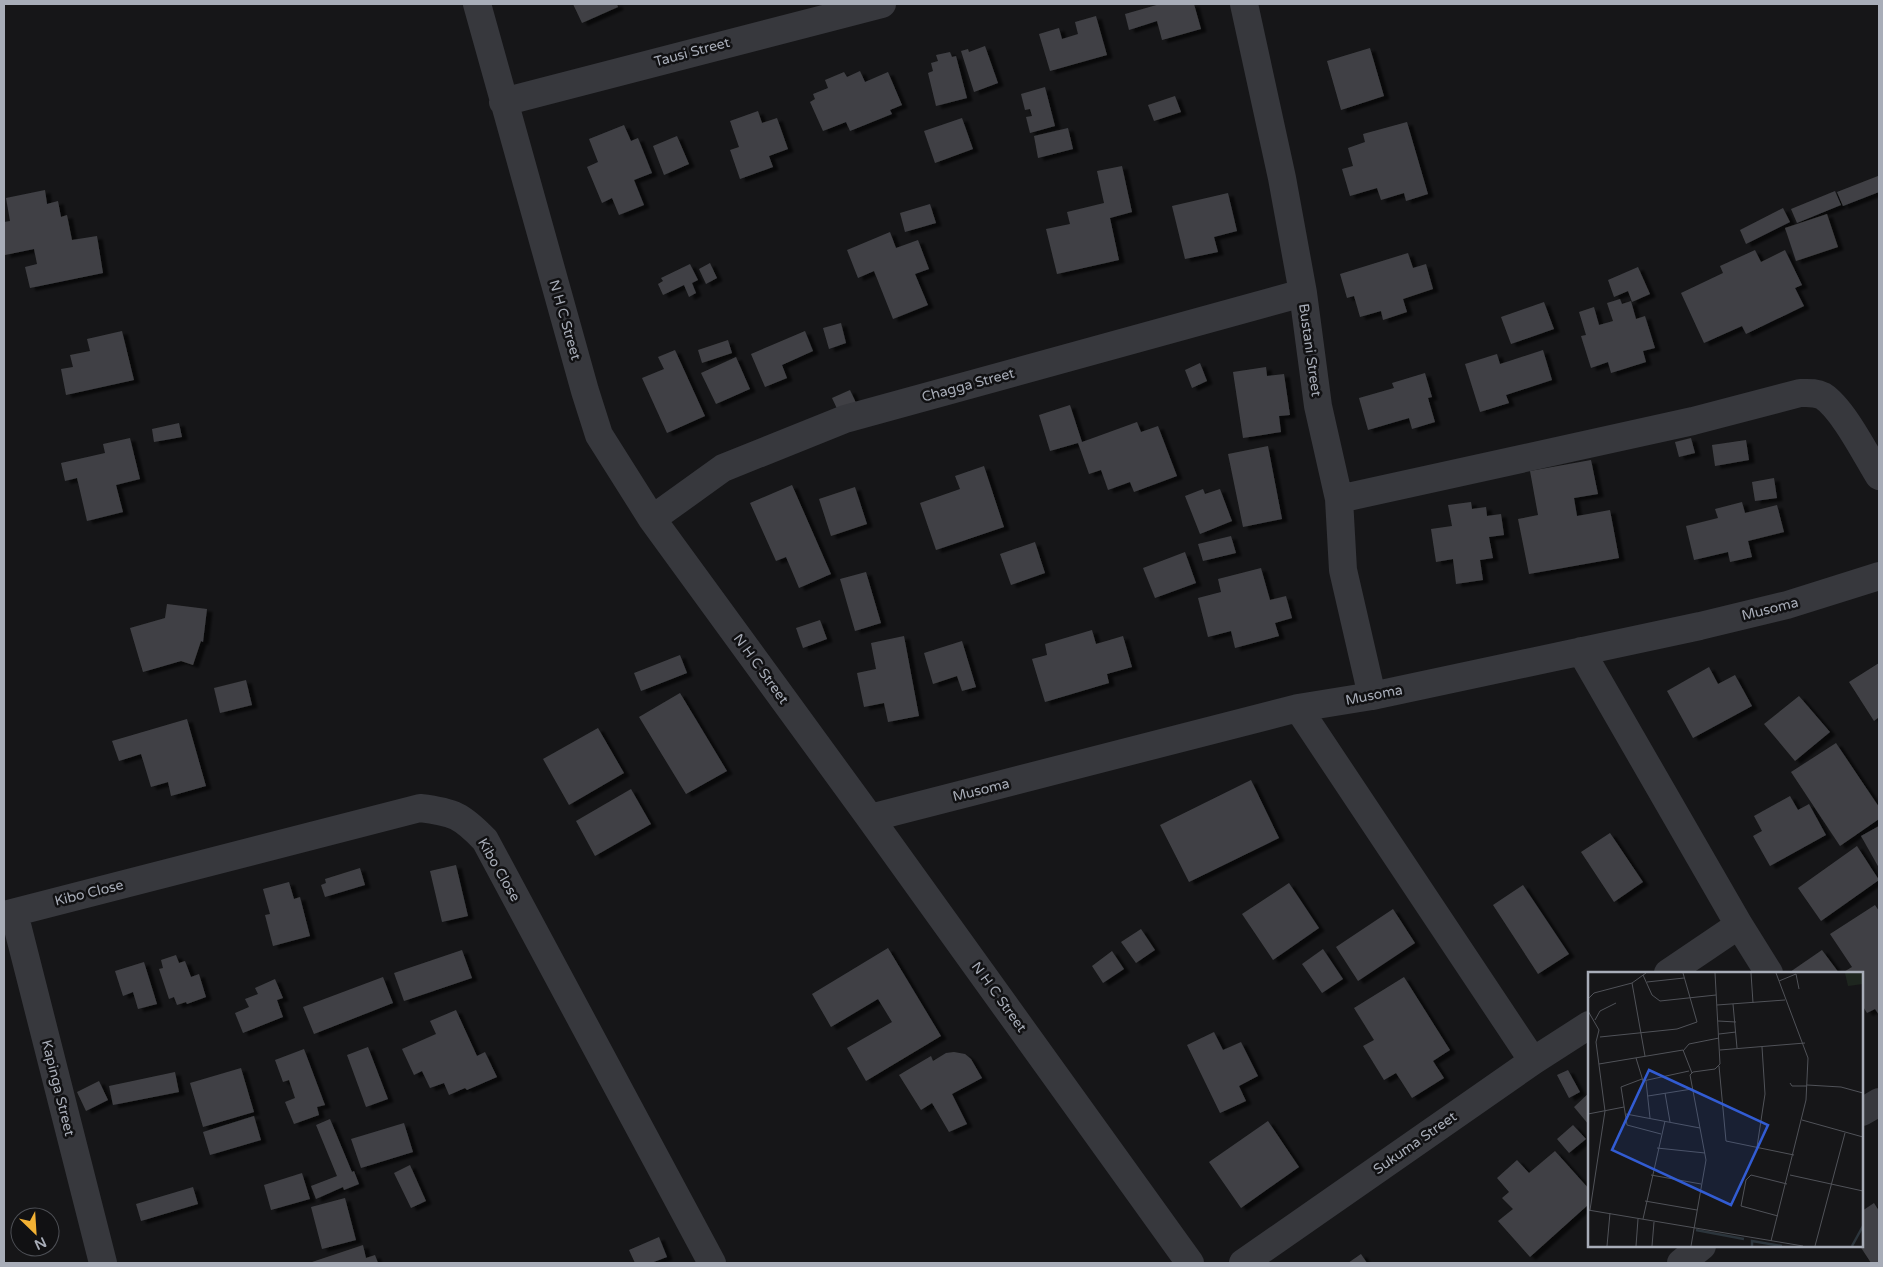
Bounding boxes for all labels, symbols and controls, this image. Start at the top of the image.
street label: Tausi Street [652,34,732,70]
street label: N H C Street [545,278,585,363]
street label: Bustani Street [1295,302,1325,398]
street label: Chagga Street [920,364,1017,406]
street label: Musoma [1740,594,1800,624]
street label: N H C Street [730,631,792,708]
street label: Musoma [1344,681,1404,709]
street label: Musoma [951,775,1011,805]
street label: Kibo Close [474,835,524,905]
street label: Kibo Close [53,876,125,910]
street label: N H C Street [968,959,1030,1036]
inset map [1588,972,1863,1247]
street label: Kapinga Street [38,1038,78,1138]
street label: Sukuma Street [1370,1108,1460,1178]
north arrow [10,1207,60,1257]
text: N [32,1233,49,1253]

